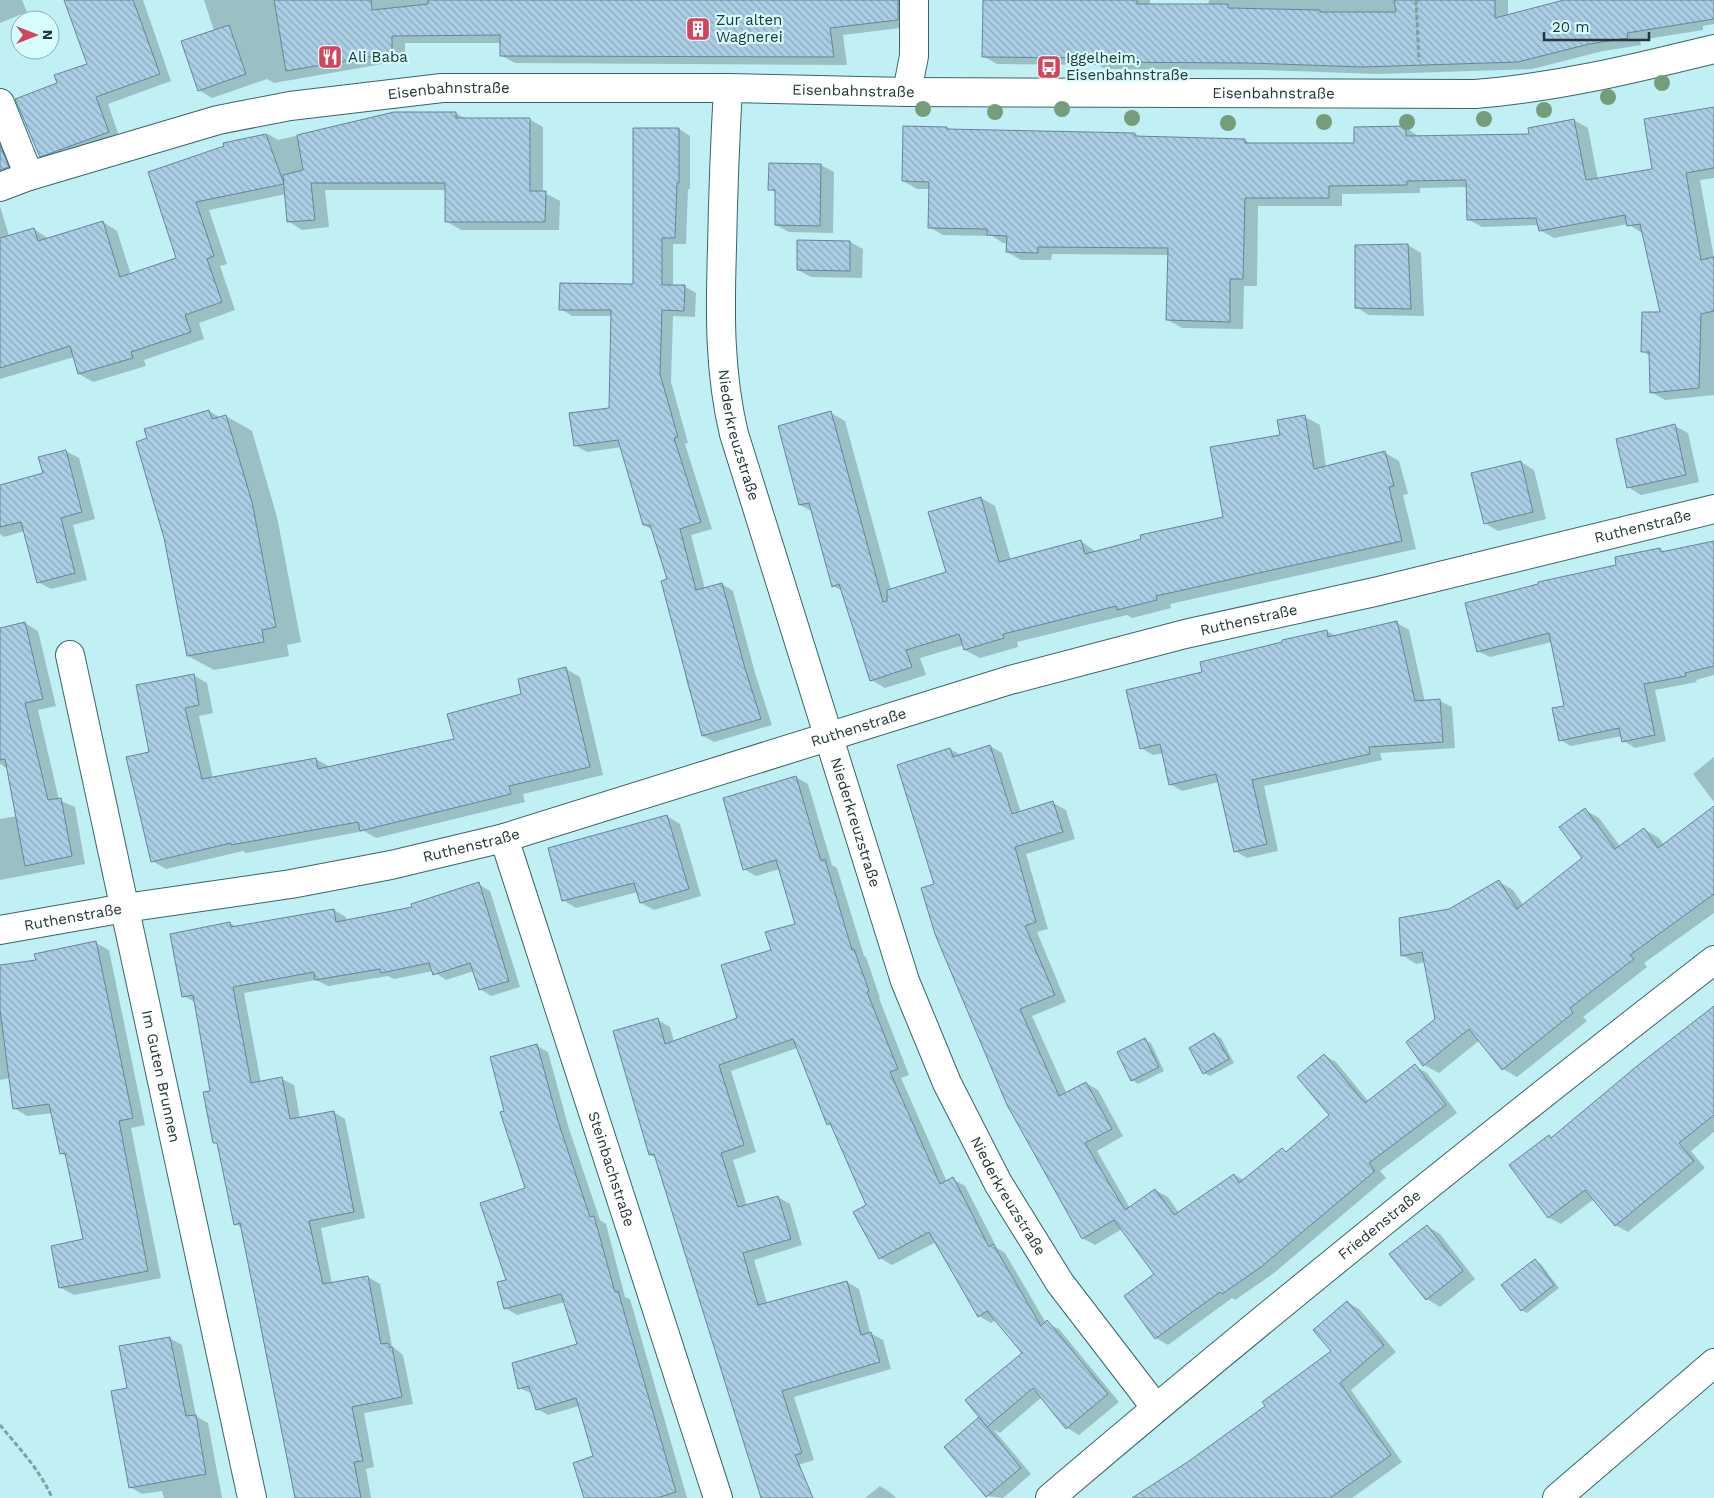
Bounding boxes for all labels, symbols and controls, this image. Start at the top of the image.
north arrow [10,10,60,60]
scale bar [1544,10,1649,42]
place label: Zur alten Wagnerei [716,11,783,46]
building icon: Zur alten Wagnerei [685,16,711,42]
text: 20 m [1552,18,1590,36]
text: N [40,30,56,40]
restaurant icon: Ali Baba [317,44,343,70]
place label: Ali Baba [348,48,408,66]
place label: Iggelheim, Eisenbahnstraße [1066,49,1188,84]
bus stop icon: Iggelheim, Eisenbahnstraße [1036,54,1062,80]
street label: Eisenbahnstraße [387,79,510,103]
street label: Eisenbahnstraße [792,80,915,101]
street label: Eisenbahnstraße [1212,84,1335,103]
street label: Niederkreuzstraße [715,368,763,503]
street label: Ruthenstraße [1593,506,1693,547]
street label: Ruthenstraße [1198,600,1299,639]
street label: Ruthenstraße [808,704,909,751]
street label: Niederkreuzstraße [827,755,884,889]
street label: Ruthenstraße [421,825,522,866]
street label: Ruthenstraße [22,900,123,935]
street label: Im Guten Brunnen [138,1008,184,1144]
street label: Steinbachstraße [584,1109,638,1229]
street label: Niederkreuzstraße [967,1133,1050,1259]
street label: Friedenstraße [1334,1186,1425,1264]

